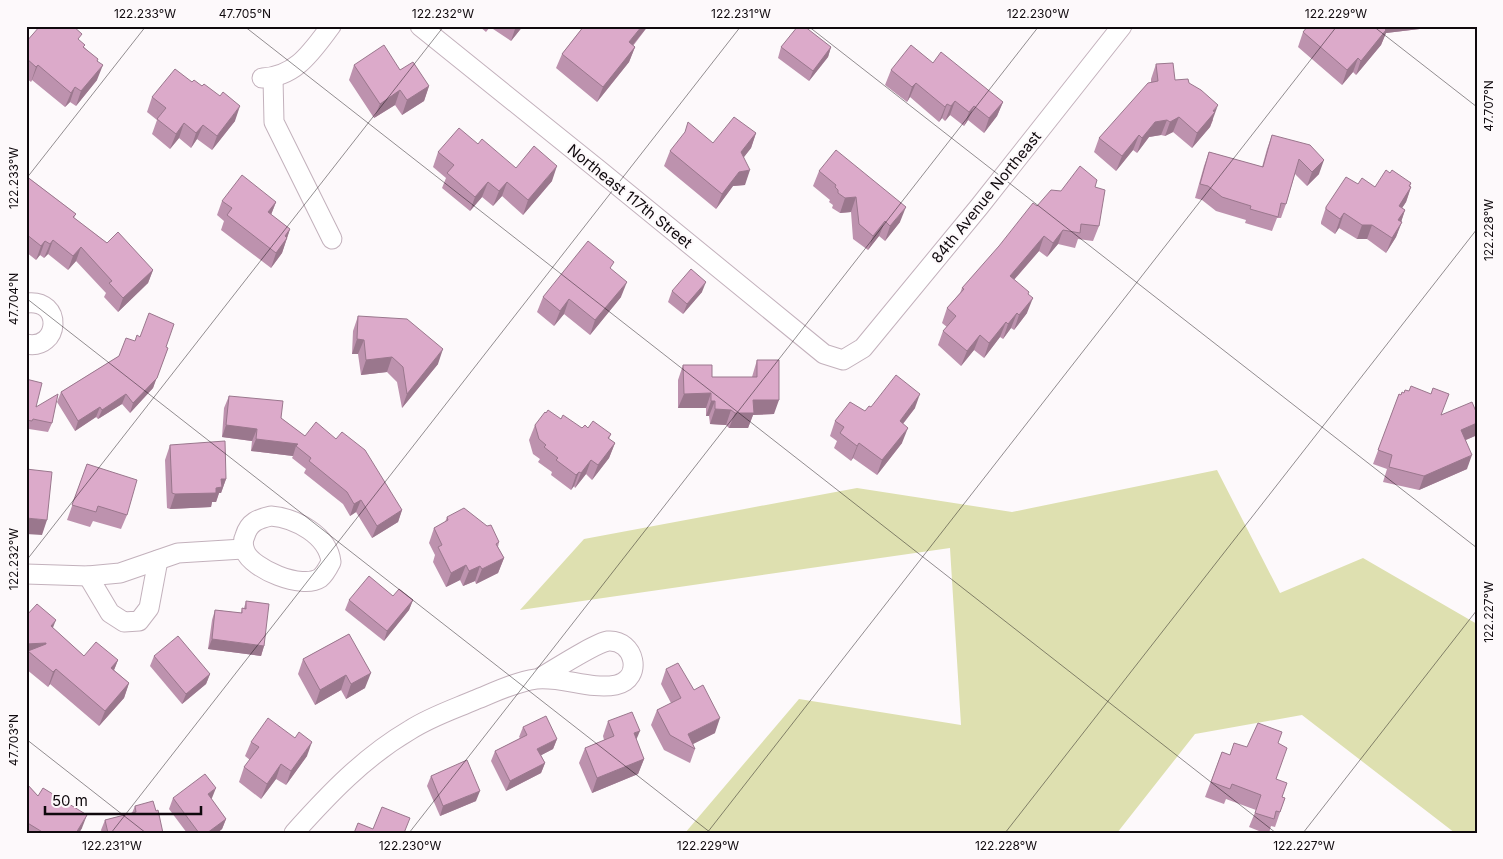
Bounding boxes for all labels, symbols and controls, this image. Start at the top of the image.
text: 122.233°W [114,6,176,21]
text: 47.705°N [219,6,271,21]
text: 122.232°W [412,6,474,21]
text: 122.231°W [711,6,771,21]
text: 122.230°W [1007,6,1069,21]
text: 122.229°W [1305,6,1367,21]
text: 47.707°N [1481,80,1496,132]
street label: 84th Avenue Northeast [927,127,1045,267]
street label: Northeast 117th Street [564,140,696,252]
text: 122.233°W [6,147,21,209]
text: 122.228°W [1481,199,1496,261]
text: 47.704°N [6,273,21,325]
text: 122.232°W [6,528,21,590]
text: 122.227°W [1481,581,1496,643]
text: 47.703°N [6,714,21,766]
scale bar [45,784,201,816]
text: 50 m [52,791,88,810]
text: 122.231°W [82,838,142,853]
text: 122.230°W [379,838,441,853]
text: 122.229°W [677,838,739,853]
text: 122.228°W [975,838,1037,853]
text: 122.227°W [1273,838,1335,853]

